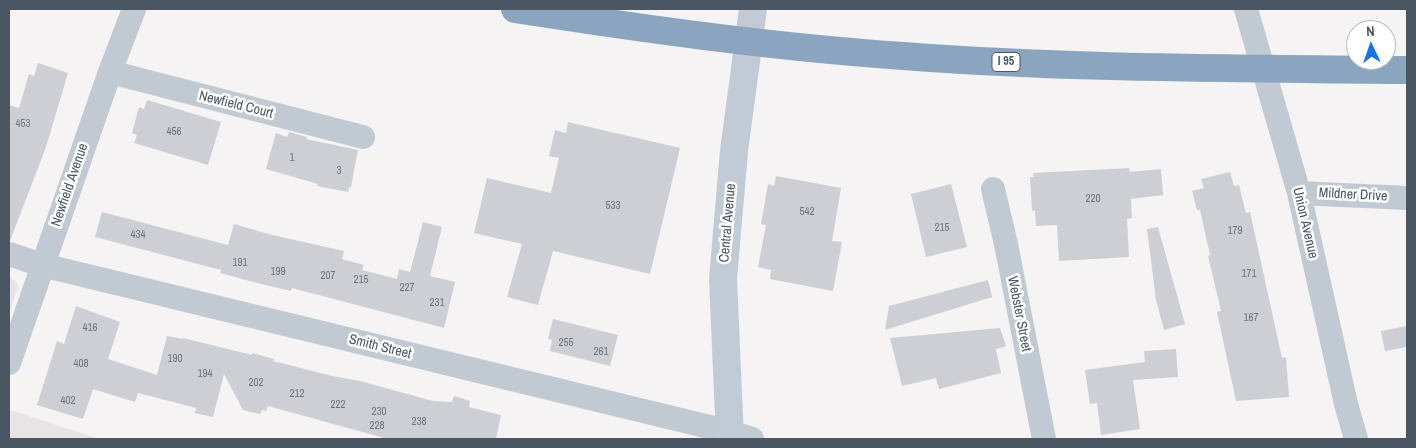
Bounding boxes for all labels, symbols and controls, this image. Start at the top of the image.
north arrow [1346,20,1396,70]
text: N [1366,22,1375,40]
road number: I 95 [992,52,1020,72]
street label: Newfield Court [197,88,275,122]
house number: 453 [15,117,31,131]
house number: 456 [166,125,182,139]
street label: Newfield Avenue [48,141,92,229]
house number: 1 [289,151,295,165]
house number: 3 [336,164,342,178]
street label: Central Avenue [716,183,740,263]
street label: Mildner Drive [1318,185,1388,205]
street label: Union Avenue [1289,186,1321,260]
house number: 220 [1085,192,1101,206]
house number: 533 [605,199,621,213]
house number: 542 [799,205,815,219]
house number: 215 [934,221,950,235]
house number: 179 [1227,224,1243,238]
house number: 434 [130,228,146,242]
house number: 191 [232,256,248,270]
house number: 199 [270,265,286,279]
house number: 171 [1241,267,1257,281]
house number: 207 [320,269,336,283]
house number: 215 [353,273,369,287]
street label: Webster Street [1003,275,1035,353]
house number: 227 [399,281,415,295]
house number: 231 [429,296,445,310]
house number: 167 [1243,311,1259,325]
house number: 416 [82,321,98,335]
street label: Smith Street [347,331,413,363]
house number: 255 [558,336,574,350]
house number: 261 [593,345,609,359]
house number: 190 [167,352,183,366]
house number: 408 [73,357,89,371]
house number: 194 [197,367,213,381]
house number: 202 [248,376,264,390]
house number: 212 [289,387,305,401]
house number: 402 [60,394,76,408]
house number: 222 [330,398,346,412]
house number: 230 [371,405,387,419]
house number: 238 [411,415,427,429]
house number: 228 [369,419,385,433]

